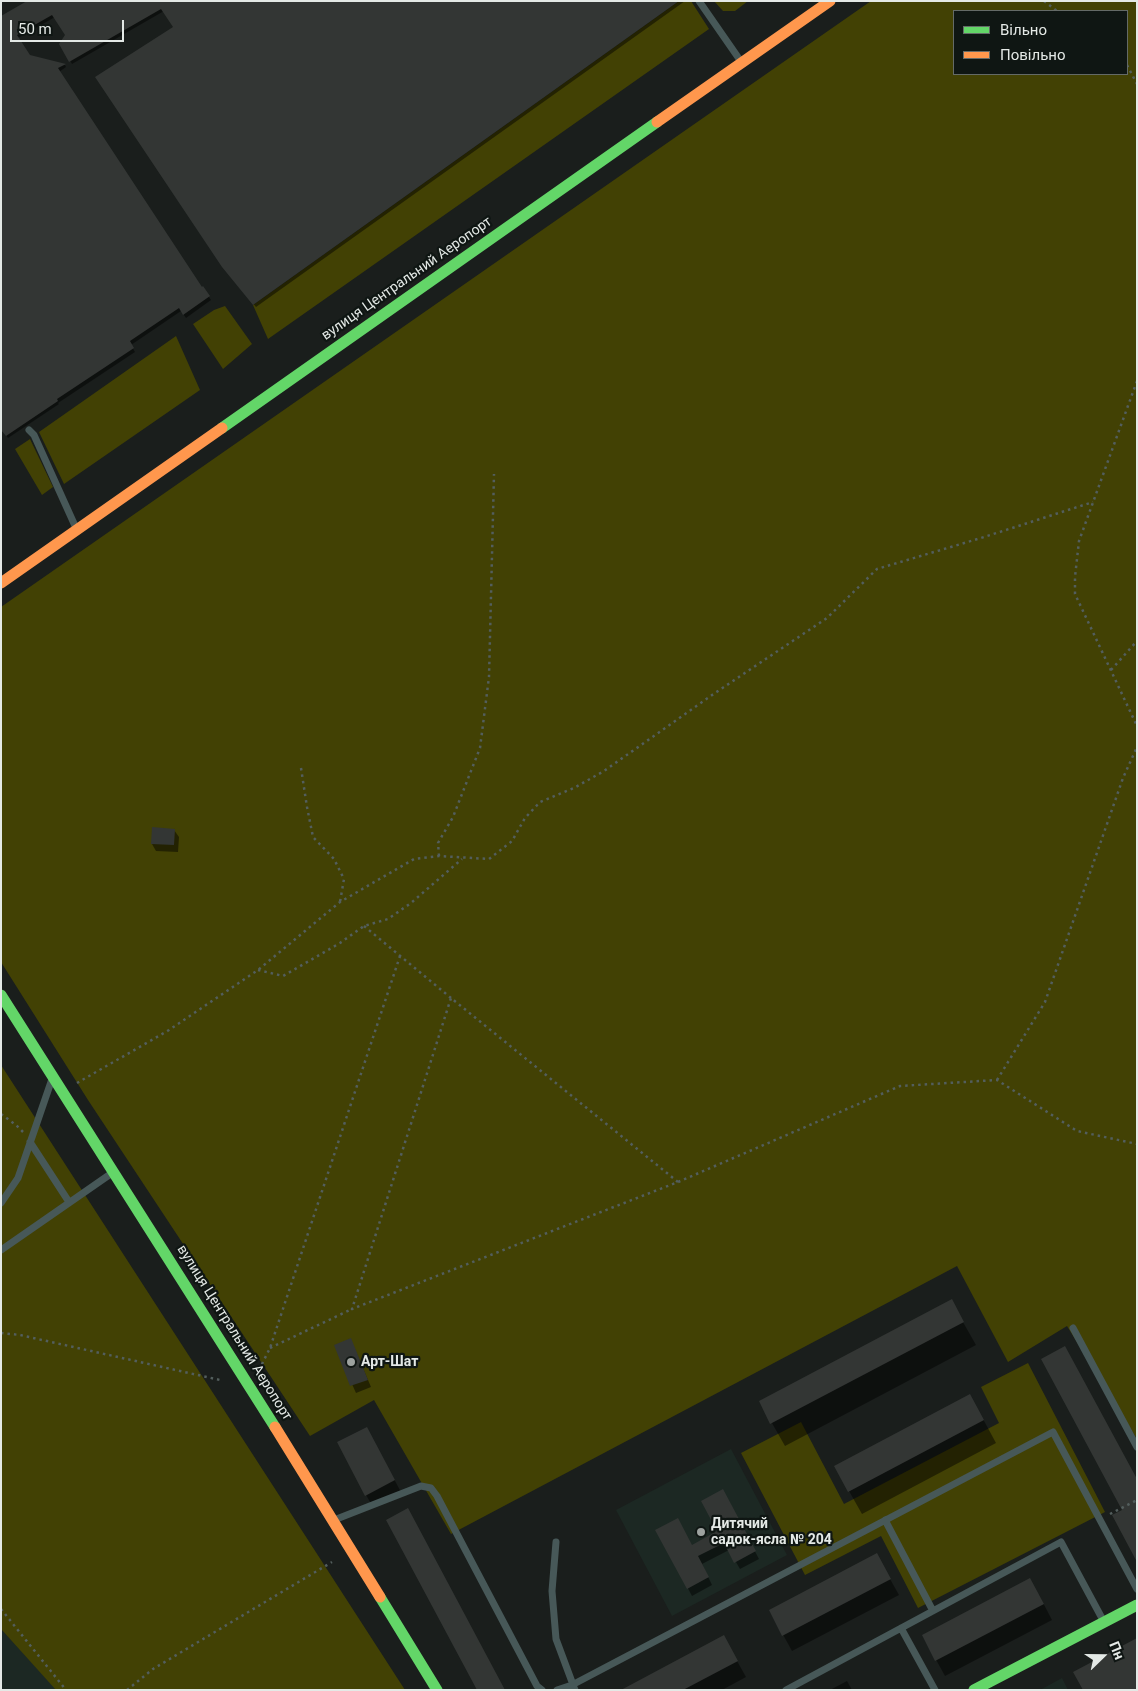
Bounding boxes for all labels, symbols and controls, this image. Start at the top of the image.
scale bar [12,10,126,42]
legend [953,10,1128,75]
text: 50 m [18,20,52,38]
text: Вільно [1000,21,1047,39]
text: Повільно [1000,46,1066,64]
street label: вулиця Центральний Аеропорт [319,214,495,344]
street label: вулиця Центральний Аеропорт [173,1242,295,1424]
place label: Арт-Шат [361,1354,418,1370]
marker: Арт-Шат [345,1356,357,1368]
place label: Дитячий садок-ясла № 204 [711,1516,832,1548]
marker: Дитячий садок-ясла № 204 [695,1526,707,1538]
north arrow [1078,1631,1128,1681]
text: Пн [1106,1639,1128,1662]

